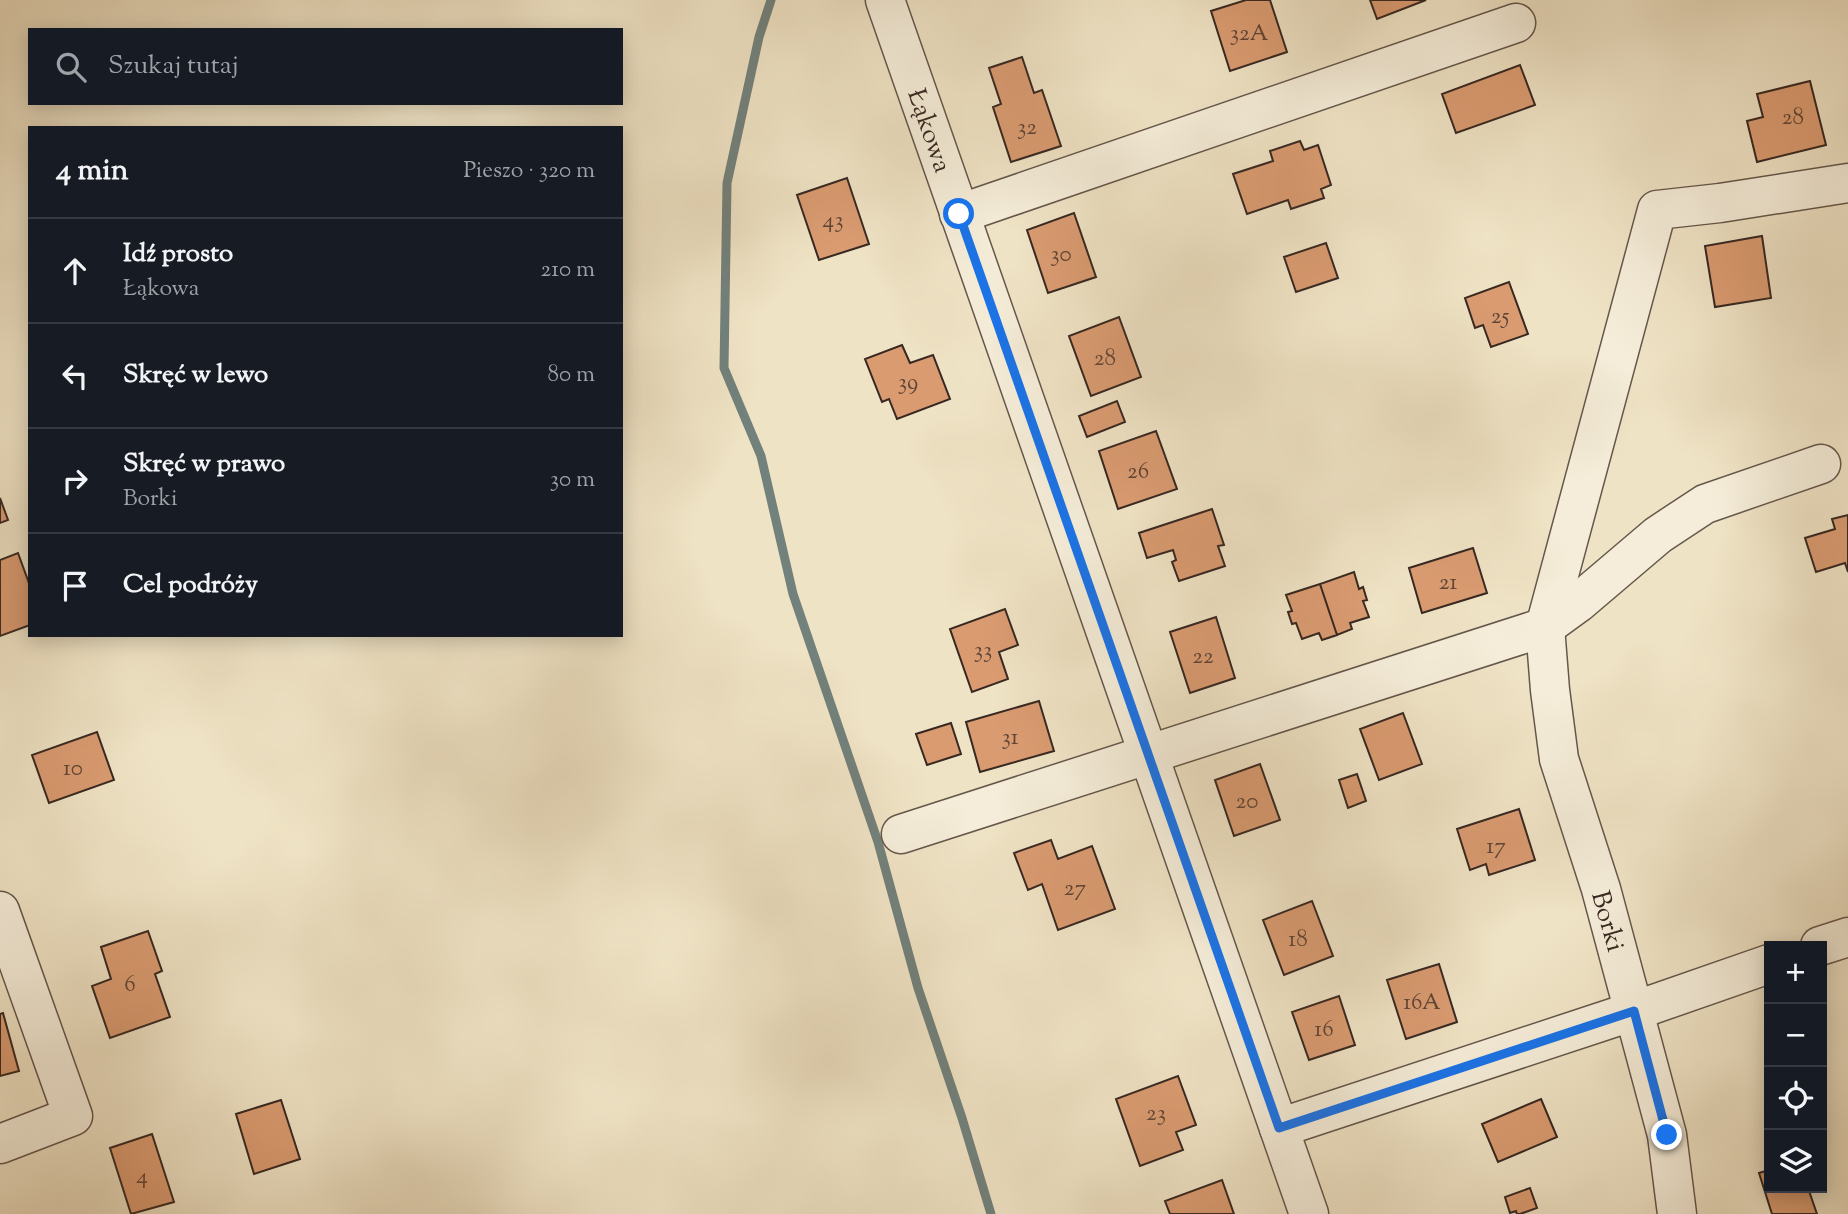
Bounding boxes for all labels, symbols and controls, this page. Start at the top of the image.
house number: 32A [1230,18,1269,51]
search box [28,28,623,105]
icon: search [52,48,90,86]
text: Szukaj tutaj [108,48,239,85]
street label: Łąkowa [896,84,960,178]
house number: 28 [1782,102,1804,135]
house number: 32 [1017,112,1037,145]
text: 4 min [56,150,129,193]
text: Pieszo · 320 m [463,155,595,188]
route start [943,198,974,229]
house number: 43 [823,205,843,238]
text: Idź prosto [123,236,233,273]
house number: 30 [1050,239,1072,272]
icon: ahead [56,252,94,290]
text: 210 m [541,254,595,287]
text: Łąkowa [123,273,199,306]
house number: 25 [1491,301,1509,334]
house number: 28 [1094,343,1116,376]
icon: left [56,357,94,395]
text: Skręć w lewo [123,357,268,394]
text: 80 m [547,359,595,392]
house number: 39 [898,367,918,400]
text: Skręć w prawo [123,446,285,483]
house number: 26 [1127,456,1149,489]
icon: right [56,462,94,500]
text: 30 m [550,464,595,497]
text: Borki [123,483,178,516]
icon: arrive [56,567,94,605]
text: Cel podróży [123,567,258,604]
house number: 21 [1439,567,1457,600]
house number: 33 [974,635,992,668]
house number: 22 [1192,641,1214,674]
house number: 31 [1001,722,1019,755]
house number: 10 [63,753,83,786]
house number: 20 [1236,786,1258,819]
house number: 17 [1486,831,1506,864]
house number: 27 [1064,873,1087,906]
street label: Borki [1580,887,1633,956]
house number: 18 [1288,924,1308,957]
map controls [1764,941,1827,1193]
button: + [1764,941,1827,1004]
house number: 6 [124,969,136,1002]
house number: 16A [1403,987,1441,1020]
button: − [1764,1004,1827,1067]
house number: 16 [1314,1014,1334,1047]
button: locate [1764,1067,1827,1130]
house number: 23 [1146,1098,1166,1131]
route end [1651,1119,1682,1150]
button: layers [1764,1130,1827,1193]
house number: 4 [136,1161,148,1194]

